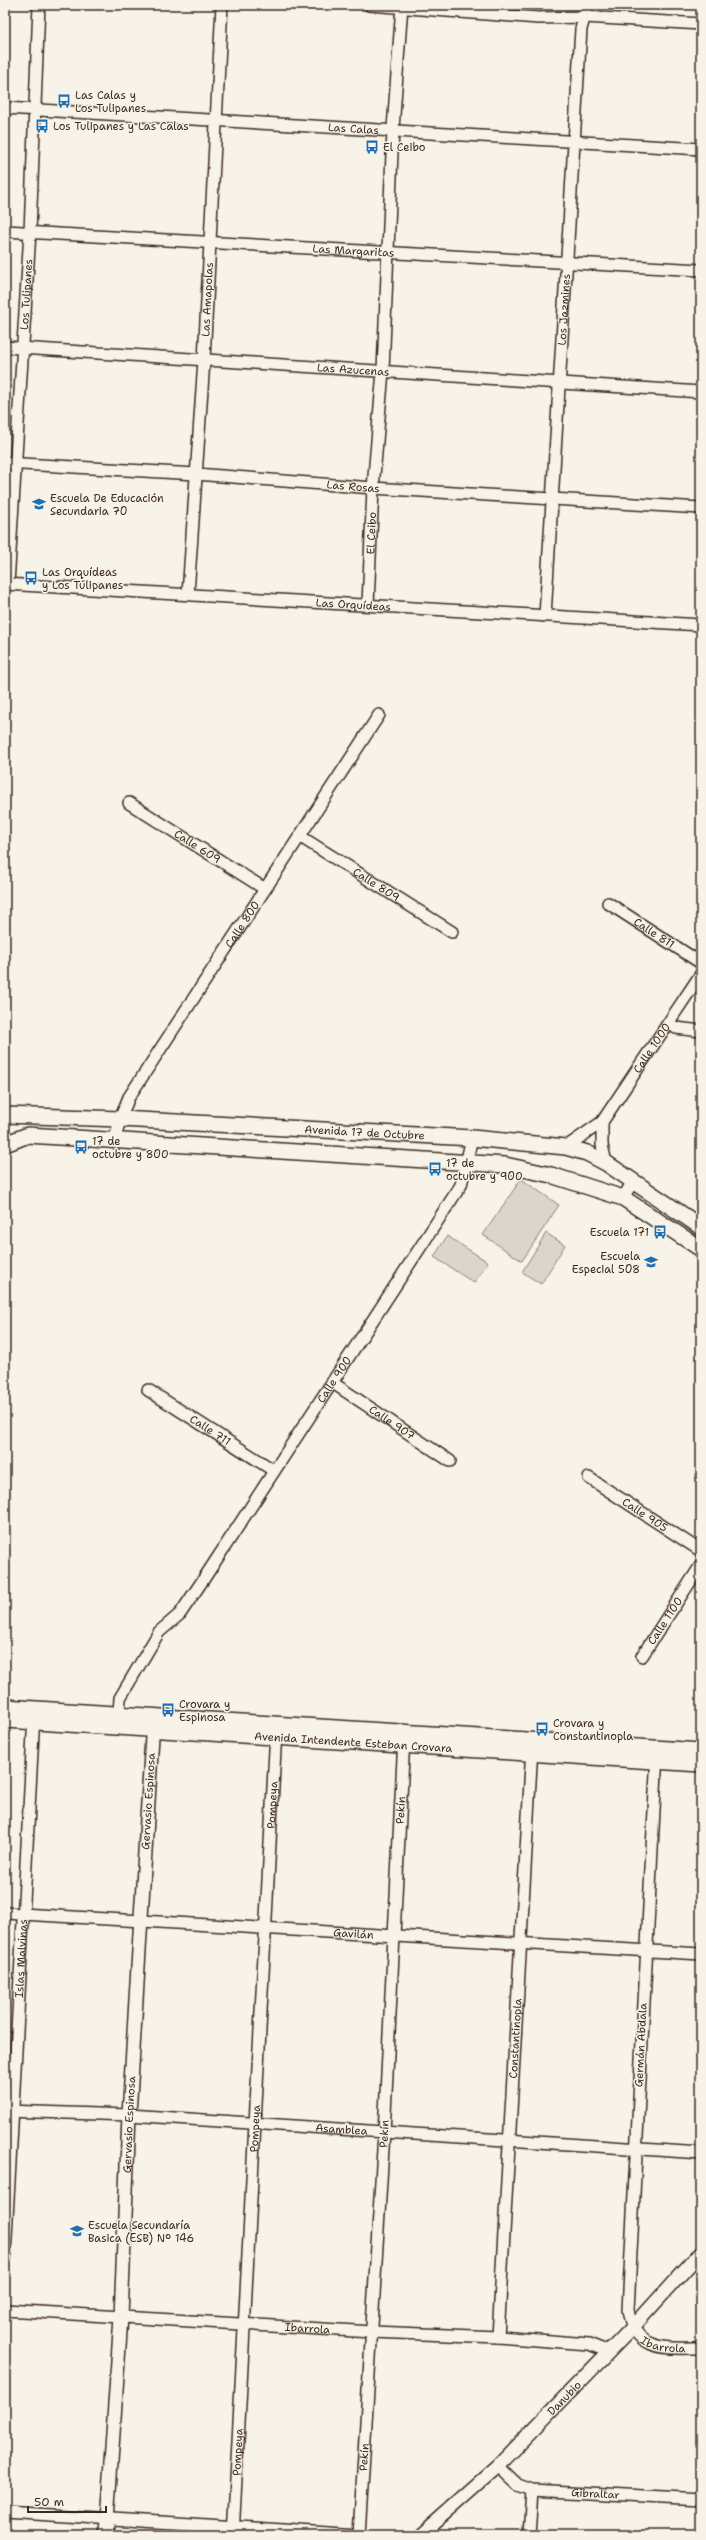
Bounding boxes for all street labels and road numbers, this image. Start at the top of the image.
street label: Las Calas [328,120,379,138]
street label: Las Margaritas [312,241,395,260]
street label: Los Tulipanes [16,259,36,331]
street label: Las Amapolas [198,262,216,337]
street label: Los Jazmines [554,273,573,346]
street label: Las Azucenas [317,360,390,379]
street label: Las Rosas [326,477,380,496]
street label: El Ceibo [363,511,379,555]
street label: Las Orquídeas [315,595,391,614]
street label: Calle 609 [171,826,224,867]
street label: Calle 809 [350,864,403,905]
street label: Calle 800 [221,898,263,950]
street label: Calle 811 [631,914,678,952]
street label: Calle 1000 [629,1020,674,1076]
street label: Avenida 17 de Octubre [304,1121,425,1143]
street label: Calle 900 [313,1353,355,1406]
street label: Calle 907 [366,1402,418,1443]
street label: Calle 711 [187,1411,234,1449]
street label: Calle 905 [619,1494,671,1535]
street label: Calle 1100 [644,1594,686,1647]
street label: Avenida Intendente Esteban Crovara [254,1728,453,1756]
street label: Gervasio Espinosa [138,1752,158,1850]
street label: Pompeya [263,1781,281,1829]
street label: Pekín [392,1796,409,1824]
street label: Islas Malvinas [11,1919,31,1998]
street label: Gavilán [333,1925,374,1942]
street label: Constantinopla [505,1998,525,2079]
street label: Germán Abdala [631,2002,651,2087]
street label: Gervasio Espinosa [119,2076,139,2173]
street label: Pompeya [246,2104,264,2153]
street label: Pekín [376,2119,392,2148]
street label: Asamblea [315,2120,368,2138]
street label: Ibarrola [284,2319,331,2337]
street label: Ibarrola [638,2332,686,2356]
street label: Danubio [544,2377,585,2419]
street label: Pompeya [229,2428,246,2476]
street label: Pekín [355,2443,372,2472]
street label: Gibraltar [571,2485,620,2502]

